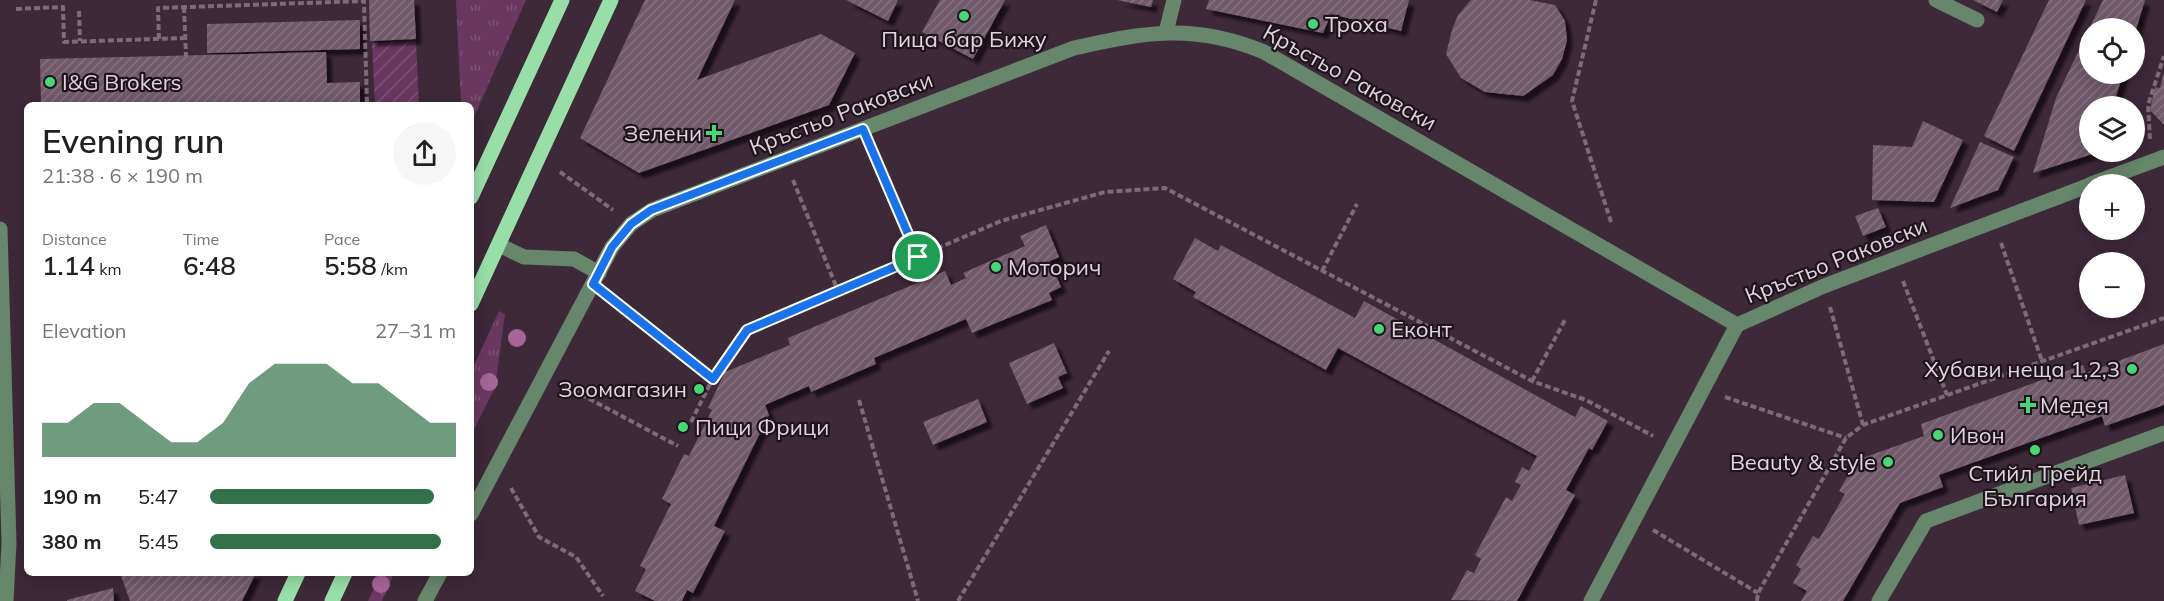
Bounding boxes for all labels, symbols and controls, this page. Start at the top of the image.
marker: Пица бар Бижу [957,9,971,23]
place label: Троха [1325,10,1388,38]
marker: Троха [1306,17,1320,31]
street label: Кръстьо Раковски [1258,18,1442,136]
map controls [2079,18,2145,318]
button: locate [2079,18,2145,84]
place label: Пица бар Бижу [881,25,1047,53]
street label: Кръстьо Раковски [745,65,937,161]
place label: I&G Brokers [62,68,181,96]
marker: I&G Brokers [43,75,57,89]
button: layers [2079,96,2145,162]
place label: Зелени [624,119,702,147]
text: Evening run [42,120,224,161]
button: share [393,122,456,185]
marker: Зелени [707,126,721,140]
text: 21:38 · 6 × 190 m [42,163,203,188]
button: + [2079,174,2145,240]
street label: Кръстьо Раковски [1741,211,1931,309]
text: Distance [42,229,107,249]
text: Time [183,229,219,249]
text: Pace [324,229,360,249]
pin [892,231,943,282]
icon: arrive [901,240,934,273]
text: 1.14 [42,249,95,282]
text: 6:48 [183,249,236,282]
text: 5:58 [324,249,377,282]
button: − [2079,252,2145,318]
place label: Моторич [1008,253,1101,281]
text: km [95,259,121,279]
text: /km [377,259,408,279]
marker: Моторич [989,260,1003,274]
place label: Еконт [1391,315,1452,343]
text: Elevation [42,318,127,343]
text: 27–31 m [375,318,456,343]
marker: Еконт [1372,322,1386,336]
place label: Хубави неща 1,2,3 [1924,355,2120,383]
marker: Хубави неща 1,2,3 [2125,362,2139,376]
place label: Зоомагазин [558,375,687,403]
marker: Зоомагазин [692,382,706,396]
place label: Медея [2040,391,2109,419]
marker: Медея [2021,398,2035,412]
place label: Пици Фрици [695,413,829,441]
marker: Пици Фрици [676,420,690,434]
place label: Ивон [1950,421,2005,449]
marker: Ивон [1931,428,1945,442]
marker: Стийл Трейд България [2028,443,2042,457]
place label: Beauty & style [1730,448,1876,476]
marker: Beauty & style [1881,455,1895,469]
place label: Стийл Трейд България [1968,459,2102,512]
text: 190 m [42,484,101,509]
text: 5:47 [138,484,179,509]
text: 380 m [42,529,101,554]
text: 5:45 [138,529,179,554]

